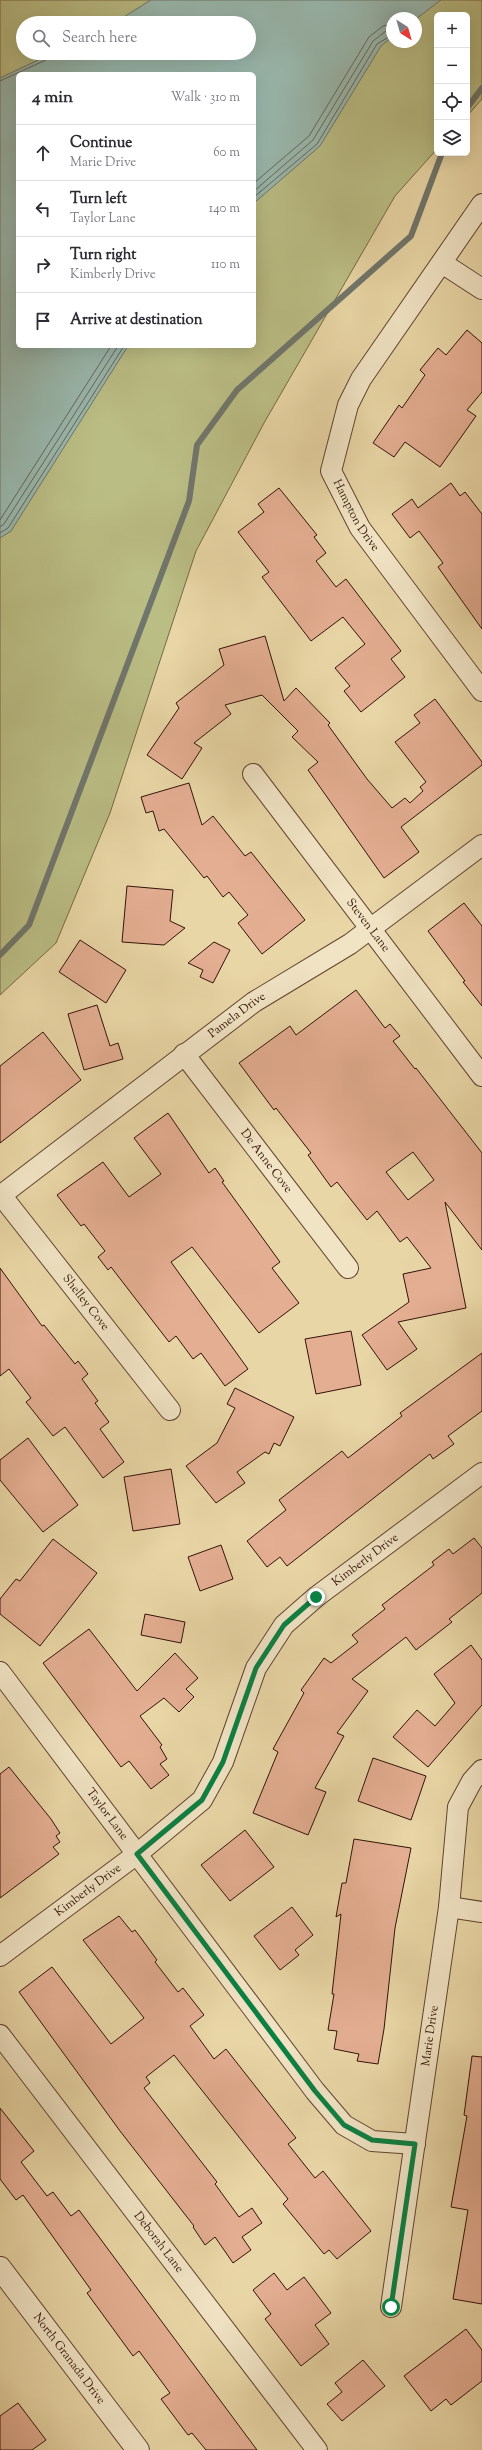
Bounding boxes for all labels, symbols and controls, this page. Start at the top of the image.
north arrow [386,12,422,48]
map controls [434,12,470,156]
button: + [434,12,470,48]
search box [16,16,256,60]
icon: search [30,27,52,49]
text: Search here [62,28,137,49]
button: − [434,48,470,84]
button: locate [434,84,470,120]
text: 4 min [32,86,73,110]
text: Walk · 310 m [171,89,240,107]
button: layers [434,120,470,156]
text: Continue [70,133,132,154]
icon: ahead [32,142,54,164]
text: 60 m [213,144,240,162]
text: Marie Drive [70,154,136,172]
text: Turn left [70,189,127,210]
icon: left [32,198,54,220]
text: 140 m [209,200,240,218]
text: Taylor Lane [70,210,136,228]
text: Turn right [70,245,136,266]
icon: right [32,254,54,276]
text: 110 m [211,256,240,274]
text: Kimberly Drive [70,266,156,284]
icon: arrive [32,310,54,332]
text: Arrive at destination [70,310,203,331]
street label: Hampton Drive [328,476,384,556]
street label: Steven Lane [342,895,394,956]
street label: Pamela Drive [204,988,270,1043]
street label: De Anne Cove [236,1125,297,1197]
street label: Shelley Cove [58,1271,114,1335]
street label: Kimberly Drive [328,1529,403,1591]
route end [307,1588,325,1606]
street label: Taylor Lane [81,1785,133,1844]
street label: Kimberly Drive [51,1859,126,1921]
street label: Marie Drive [417,2004,444,2067]
street label: Deborah Lane [129,2208,188,2277]
route start [382,2298,400,2316]
street label: North Granada Drive [28,2309,110,2409]

